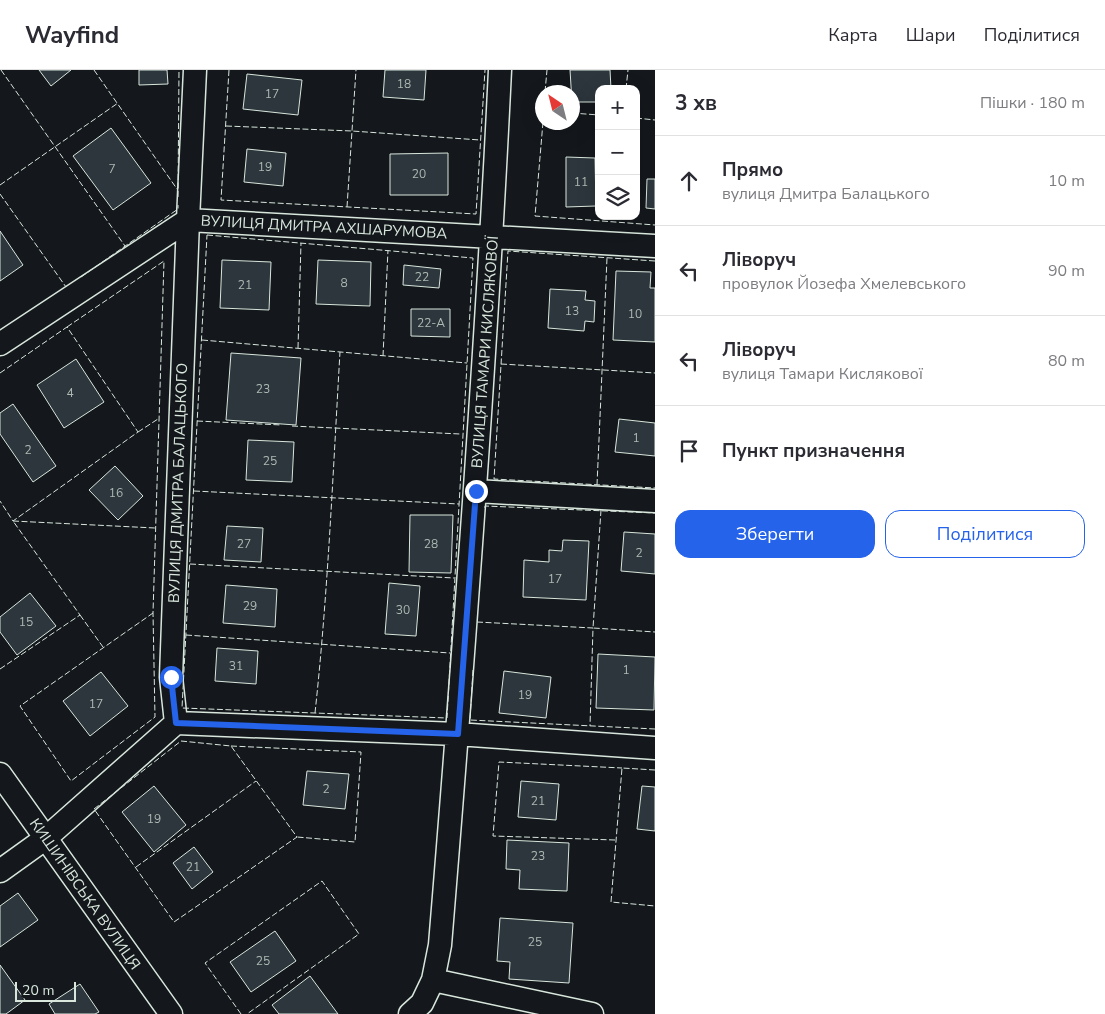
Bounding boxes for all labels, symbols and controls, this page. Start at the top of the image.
text: Wayfind [25,19,119,51]
text: Карта [828,23,878,47]
text: Шари [906,23,956,47]
text: Поділитися [984,23,1080,47]
house number: 18 [397,76,411,92]
north arrow [535,85,580,130]
map controls [595,85,640,220]
button: + [595,85,640,130]
house number: 17 [265,86,279,102]
text: 3 хв [675,89,717,117]
text: Пішки · 180 m [980,92,1085,114]
button: − [595,130,640,175]
text: Прямо [722,157,783,183]
house number: 19 [258,159,272,175]
house number: 7 [108,161,116,177]
house number: 20 [412,166,426,182]
icon: ahead [675,167,703,195]
text: 10 m [1048,170,1085,192]
house number: 11 [574,174,588,190]
button: layers [595,175,640,220]
text: вулиця Дмитра Балацького [722,183,930,205]
street label: ВУЛИЦЯ ДМИТРА АХШАРУМОВА [200,211,448,243]
street label: ВУЛИЦЯ ТАМАРИ КИСЛЯКОВОЇ [467,235,503,469]
text: Ліворуч [722,247,796,273]
icon: left [675,257,703,285]
text: 90 m [1048,260,1085,282]
house number: 22 [415,269,429,285]
text: провулок Йозефа Хмелевського [722,273,966,295]
house number: 8 [340,275,348,291]
house number: 21 [238,277,252,293]
house number: 13 [565,303,579,319]
house number: 10 [628,306,642,322]
house number: 22-А [417,315,445,331]
text: Ліворуч [722,337,796,363]
icon: left [675,347,703,375]
text: 80 m [1048,350,1085,372]
street label: ВУЛИЦЯ ДМИТРА БАЛАЦЬКОГО [164,363,192,603]
text: вулиця Тамари Кислякової [722,363,923,385]
house number: 23 [256,381,270,397]
house number: 4 [66,385,74,401]
house number: 1 [632,430,640,446]
icon: arrive [675,437,703,465]
text: Пункт призначення [722,438,905,464]
house number: 2 [24,442,32,458]
house number: 25 [263,453,277,469]
route end [465,480,488,503]
house number: 16 [109,485,123,501]
button: Зберегти [675,510,875,558]
button: Поділитися [885,510,1085,558]
house number: 27 [237,536,251,552]
house number: 28 [424,536,438,552]
house number: 2 [635,545,643,561]
house number: 17 [548,571,562,587]
house number: 29 [243,598,257,614]
house number: 30 [396,602,410,618]
house number: 15 [19,614,33,630]
house number: 31 [229,658,243,674]
house number: 1 [622,662,630,678]
route start [160,666,183,689]
house number: 19 [518,687,532,703]
house number: 17 [89,696,103,712]
house number: 2 [322,781,330,797]
house number: 21 [531,793,545,809]
house number: 19 [147,811,161,827]
street label: КИШИНІВСЬКА ВУЛИЦЯ [25,814,145,974]
house number: 23 [531,848,545,864]
house number: 21 [186,859,200,875]
house number: 25 [528,934,542,950]
house number: 25 [256,953,270,969]
scale bar [15,979,76,1002]
text: 20 m [22,981,54,1000]

